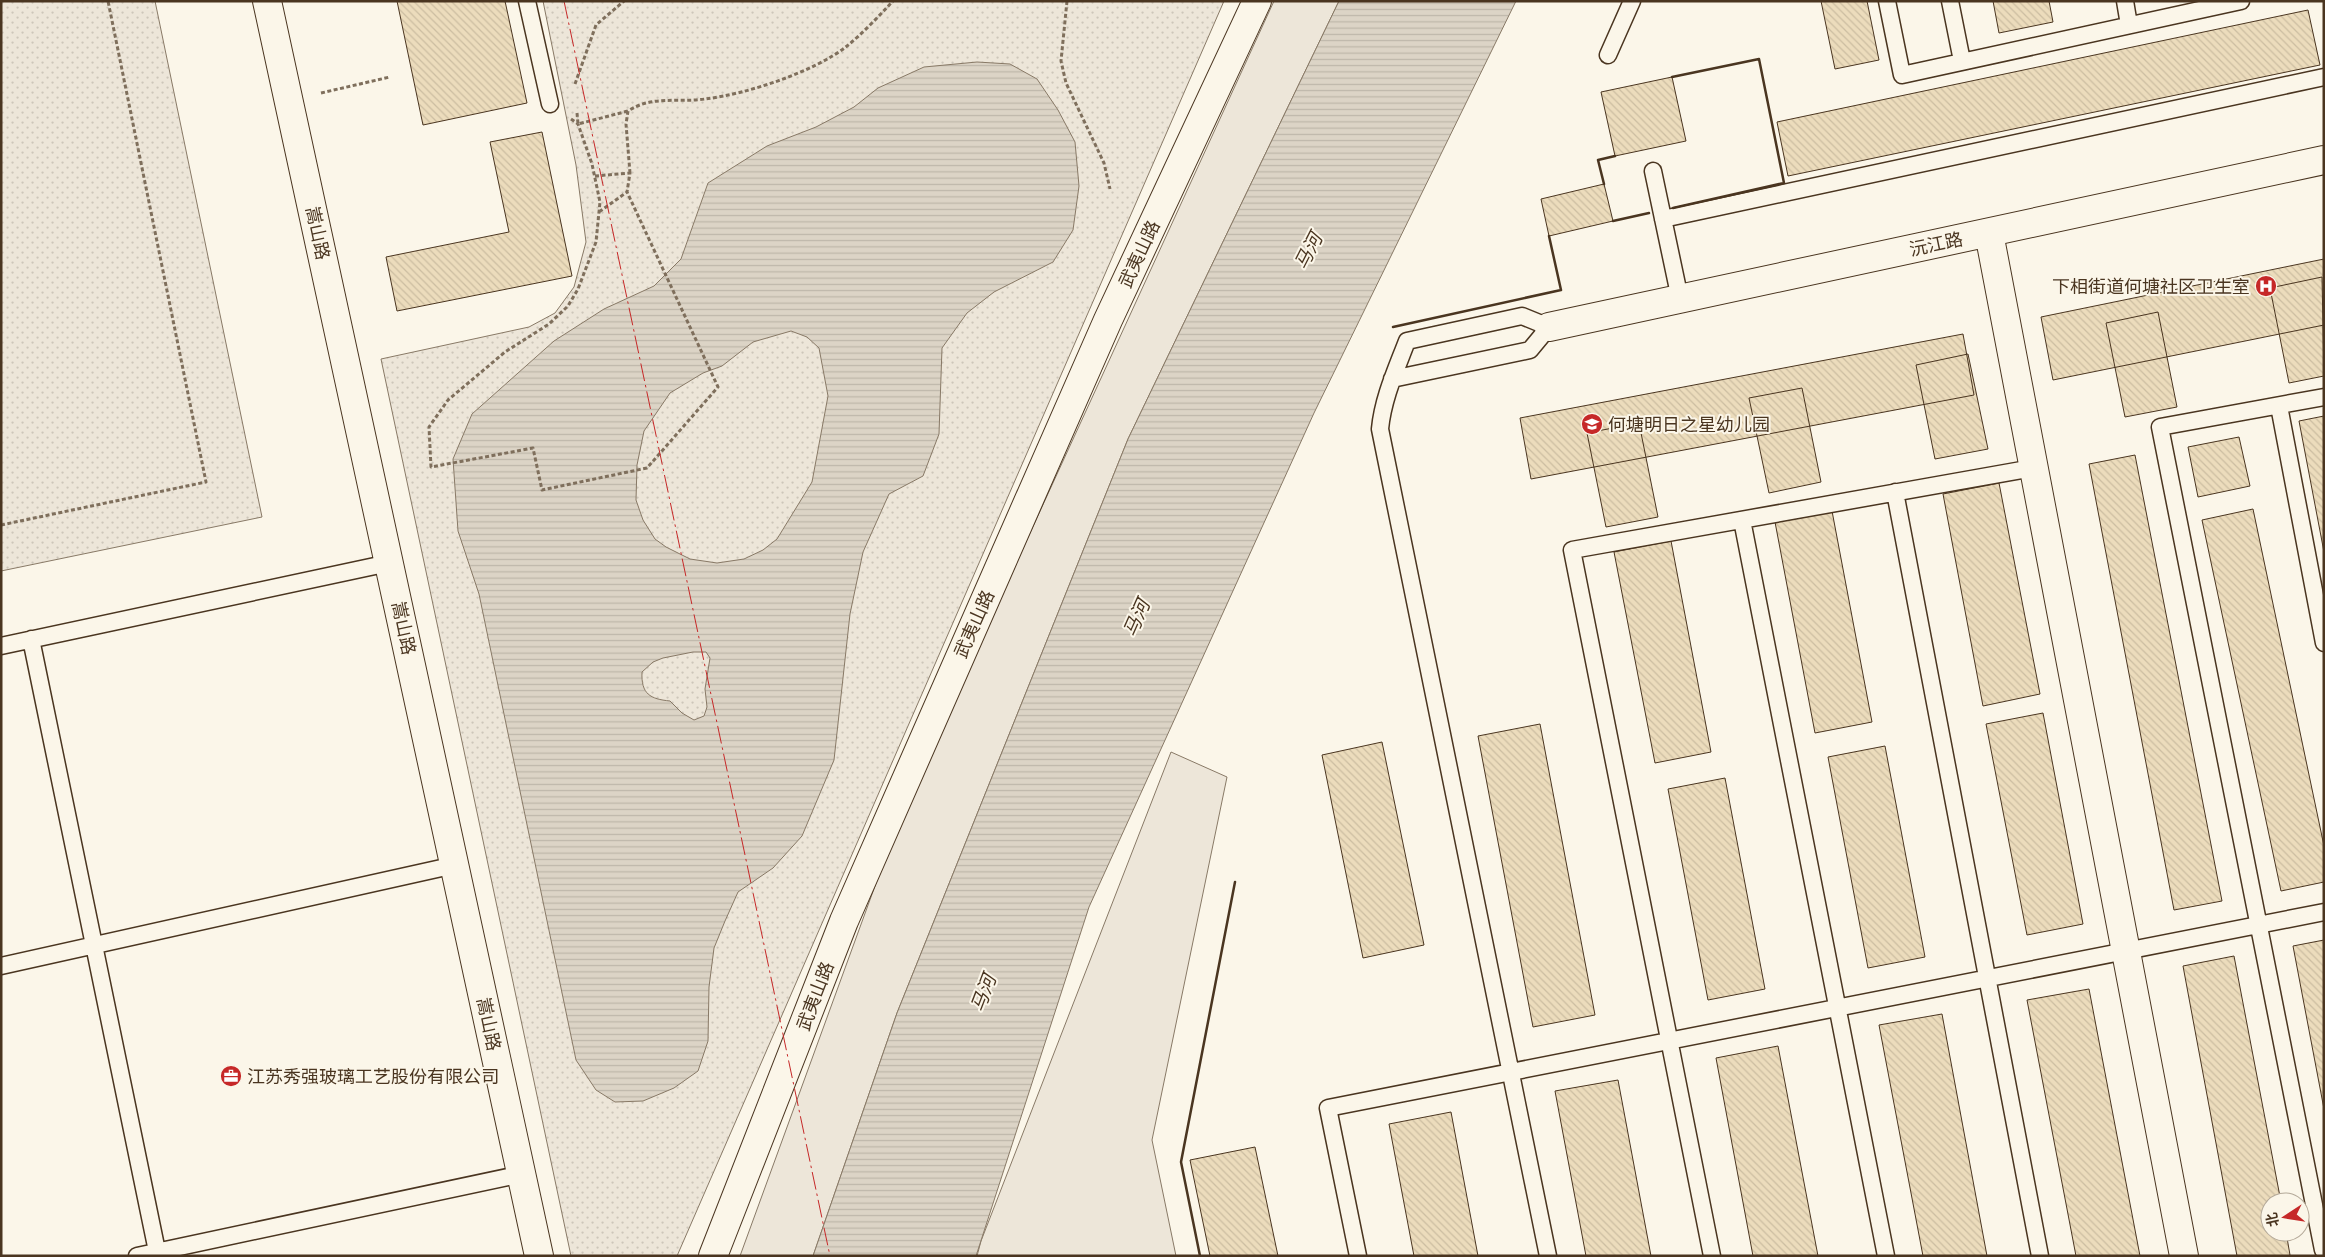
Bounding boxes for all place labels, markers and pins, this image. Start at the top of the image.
hospital icon: 下相街道何塘社区卫生室 [2254,274,2278,298]
place label: 下相街道何塘社区卫生室 [2052,275,2250,298]
school or university icon: 何塘明日之星幼儿园 [1580,412,1604,436]
place label: 何塘明日之星幼儿园 [1608,413,1770,436]
office icon: 江苏秀强玻璃工艺股份有限公司 [219,1064,243,1088]
place label: 江苏秀强玻璃工艺股份有限公司 [247,1065,499,1088]

